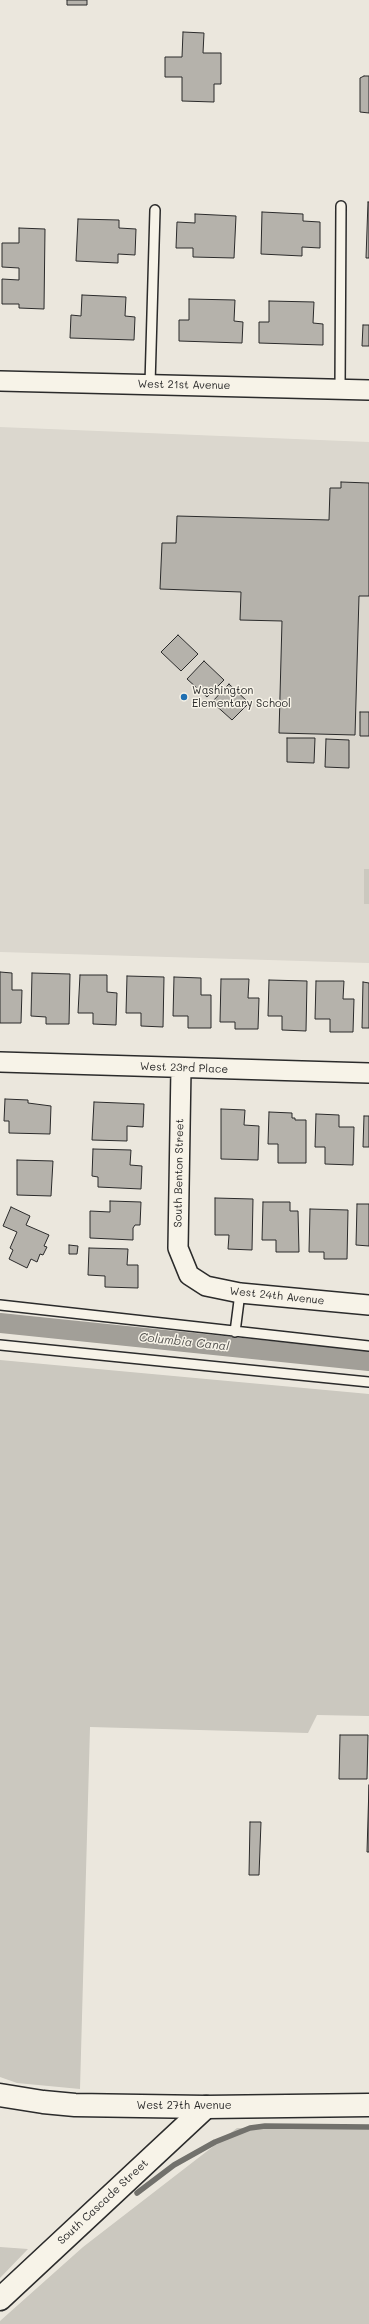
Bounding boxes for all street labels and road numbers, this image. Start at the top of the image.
street label: West 21st Avenue [137,378,231,392]
street label: West 23rd Place [140,1060,228,1076]
street label: South Benton Street [171,1118,187,1228]
street label: West 24th Avenue [229,1284,325,1308]
street label: West 27th Avenue [136,2099,232,2113]
street label: South Cascade Street [55,2157,151,2247]

